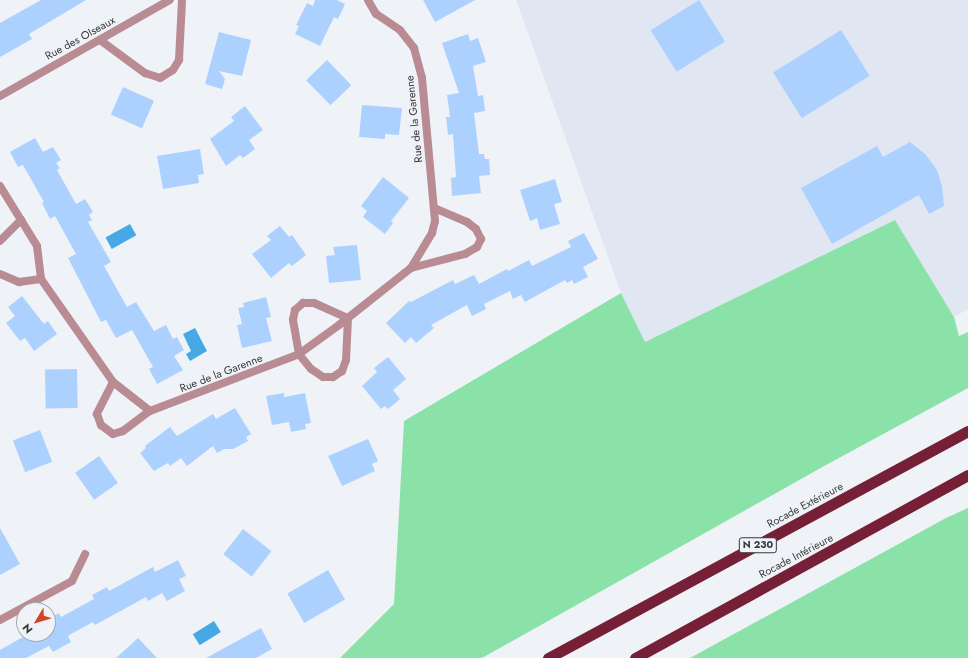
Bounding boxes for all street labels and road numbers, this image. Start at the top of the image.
street label: Rue des OIseaux [43,13,117,63]
street label: Rue de la Garenne [403,75,425,163]
street label: Rue de la Garenne [178,351,264,395]
street label: Rocade Extérieure [765,479,845,531]
street label: Rocade Intérieure [757,531,835,581]
road number: N 230 [738,537,778,553]

